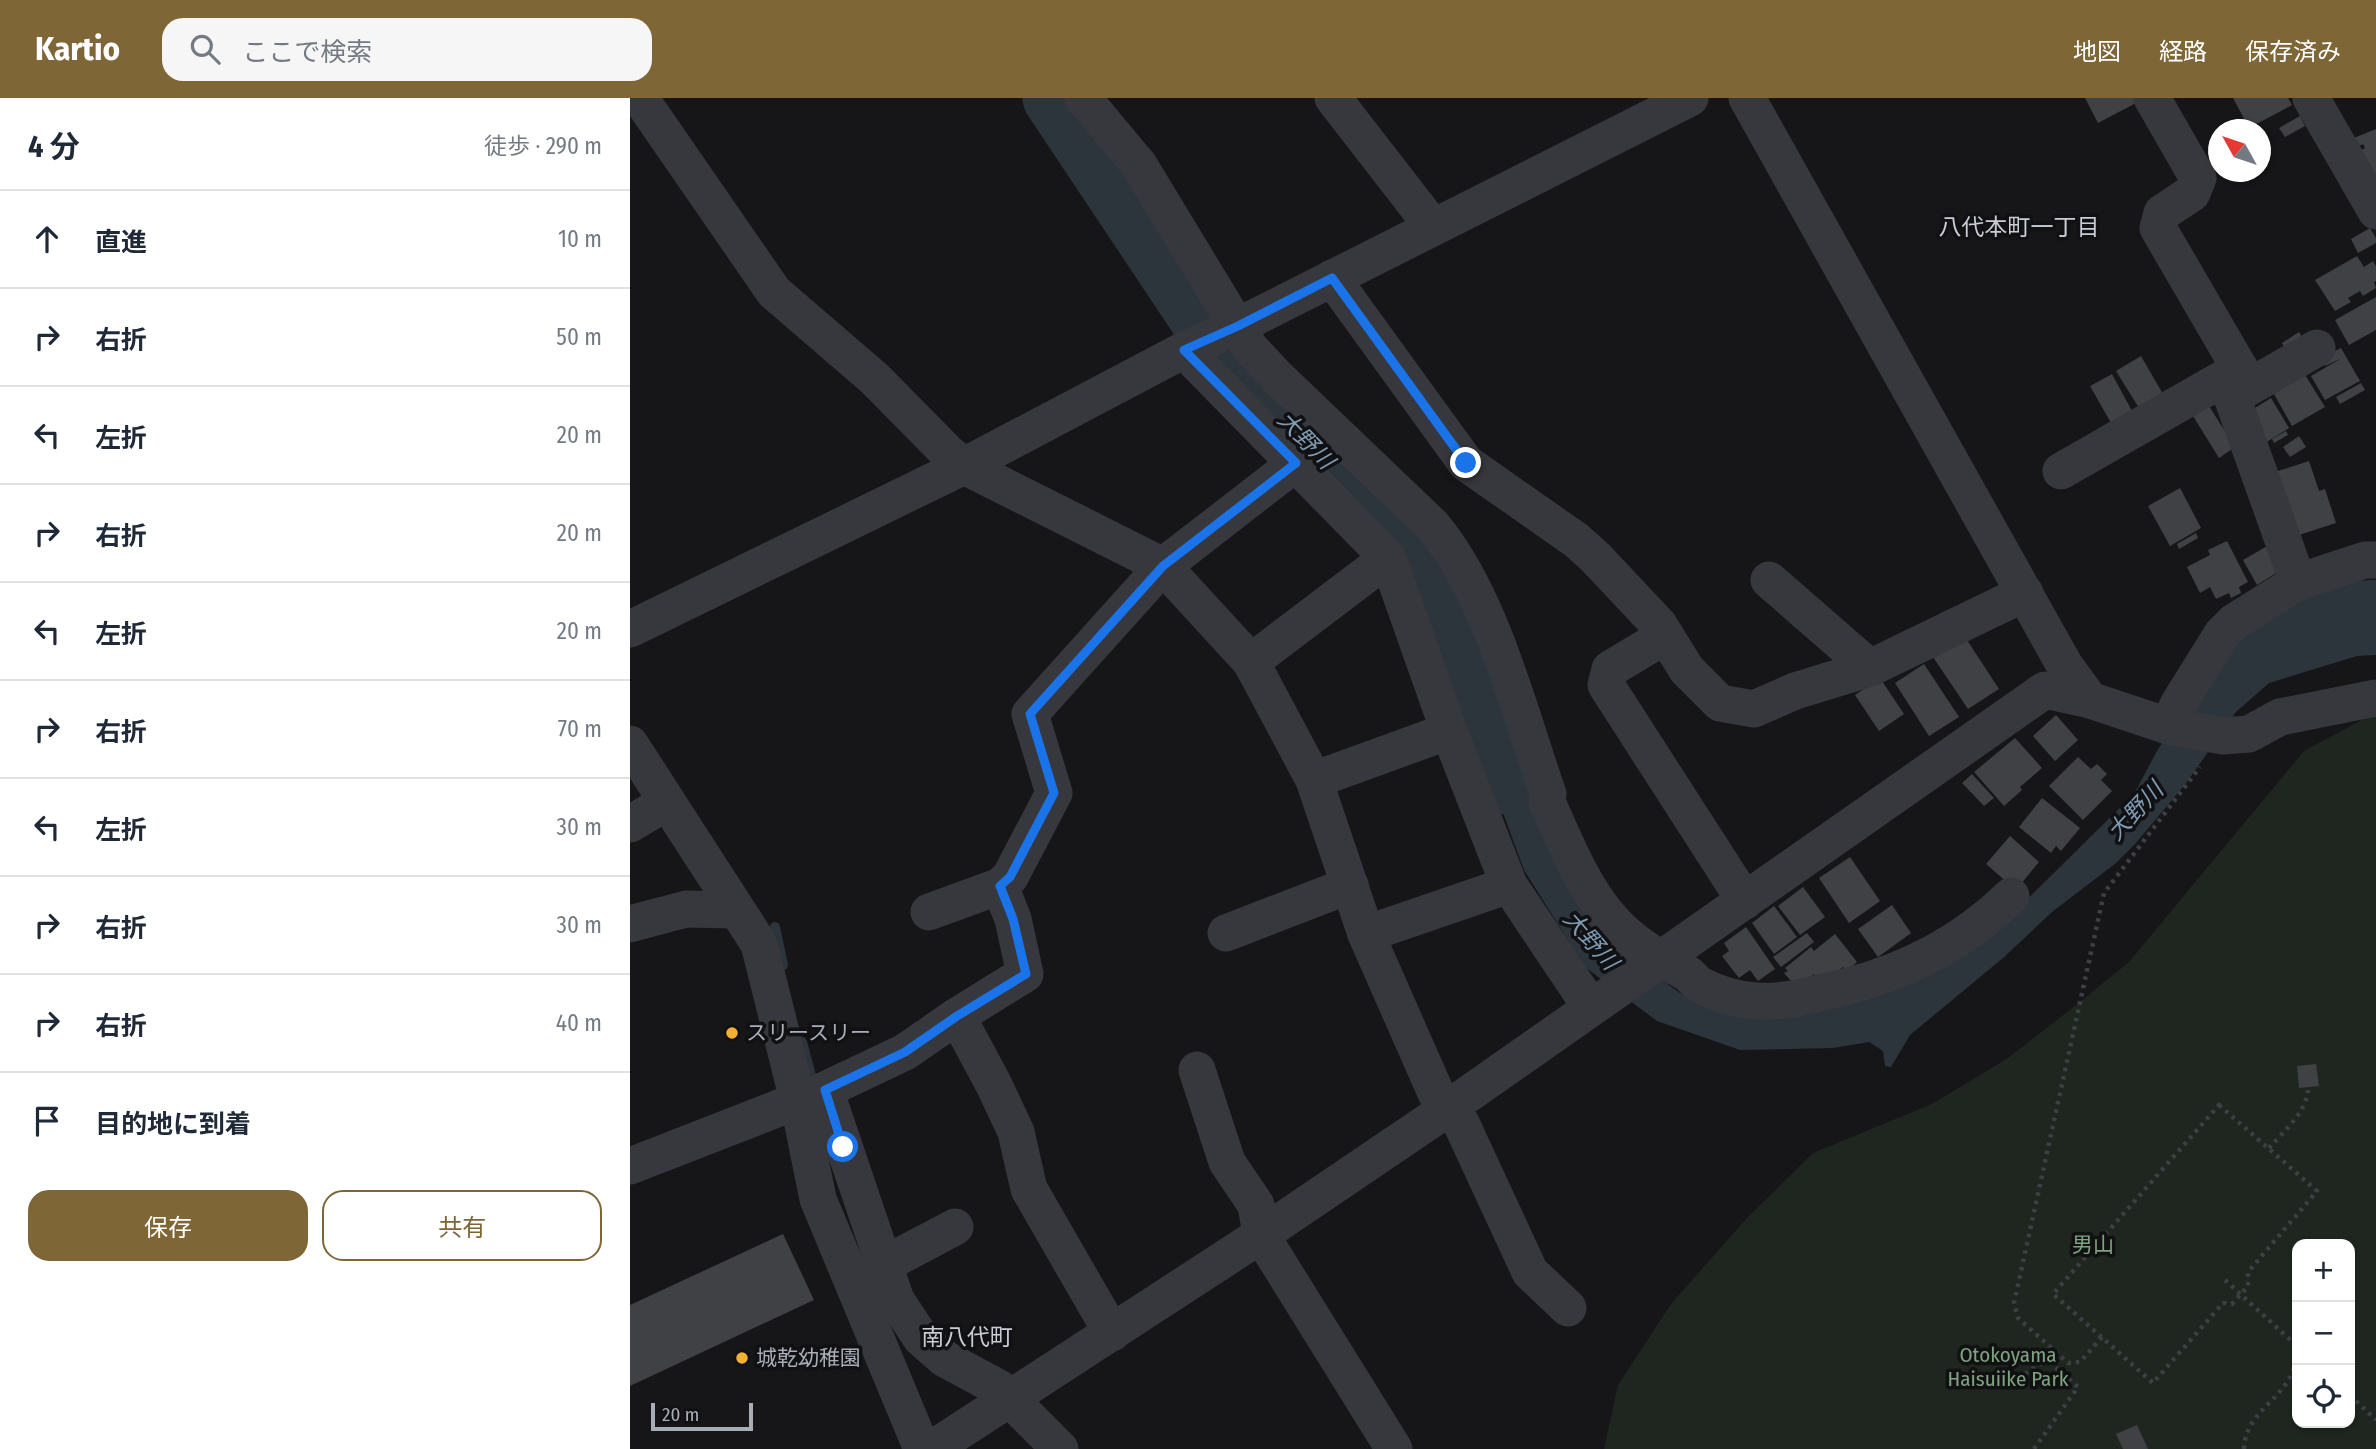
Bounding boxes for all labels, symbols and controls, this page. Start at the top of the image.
search box [162,18,652,81]
text: Kartio [35,29,120,69]
icon: search [186,30,224,68]
text: ここで検索 [242,37,372,68]
text: 地図 [2073,38,2121,66]
text: 経路 [2159,38,2207,66]
text: 保存済み [2245,38,2341,66]
north arrow [2208,119,2271,182]
text: 4 分 [28,129,80,165]
text: 徒歩 · 290 m [484,132,602,160]
district label: 八代本町一丁目 [1939,213,2100,241]
icon: ahead [28,220,66,258]
text: 10 m [558,225,602,253]
text: 直進 [95,227,147,258]
icon: right [28,318,66,356]
text: 50 m [556,323,602,351]
text: 右折 [95,325,147,356]
water label: 大野川 [1272,405,1342,477]
icon: left [28,416,66,454]
text: 20 m [557,421,602,449]
text: 左折 [95,423,147,454]
route end [1450,447,1481,478]
icon: right [28,514,66,552]
text: 20 m [557,519,602,547]
text: 右折 [95,521,147,552]
icon: left [28,612,66,650]
text: 20 m [557,617,602,645]
text: 左折 [95,619,147,650]
icon: right [28,710,66,748]
text: 70 m [558,715,602,743]
text: 右折 [95,717,147,748]
water label: 大野川 [2101,774,2171,846]
icon: left [28,808,66,846]
text: 30 m [557,813,602,841]
text: 左折 [95,815,147,846]
water label: 大野川 [1558,905,1626,977]
icon: right [28,906,66,944]
text: 30 m [557,911,602,939]
text: 右折 [95,913,147,944]
icon: right [28,1004,66,1042]
text: 40 m [556,1009,602,1037]
text: 右折 [95,1011,147,1042]
place label: スリースリー [746,1020,871,1046]
marker: スリースリー [724,1025,740,1041]
icon: arrive [28,1102,66,1140]
text: 目的地に到着 [95,1109,251,1140]
route start [827,1131,858,1162]
button: 保存 [28,1190,308,1261]
button: 共有 [322,1190,602,1261]
park label: 男山 [2072,1232,2114,1258]
map controls [2292,1239,2355,1428]
button: + [2292,1239,2355,1302]
button: − [2292,1302,2355,1365]
district label: 南八代町 [921,1323,1013,1351]
park label: Otokoyama Haisuiike Park [1947,1342,2069,1392]
place label: 城乾幼稚園 [756,1345,861,1371]
marker: 城乾幼稚園 [734,1350,750,1366]
button: locate [2292,1365,2355,1428]
scale bar [651,1400,752,1432]
text: 20 m [662,1403,699,1426]

